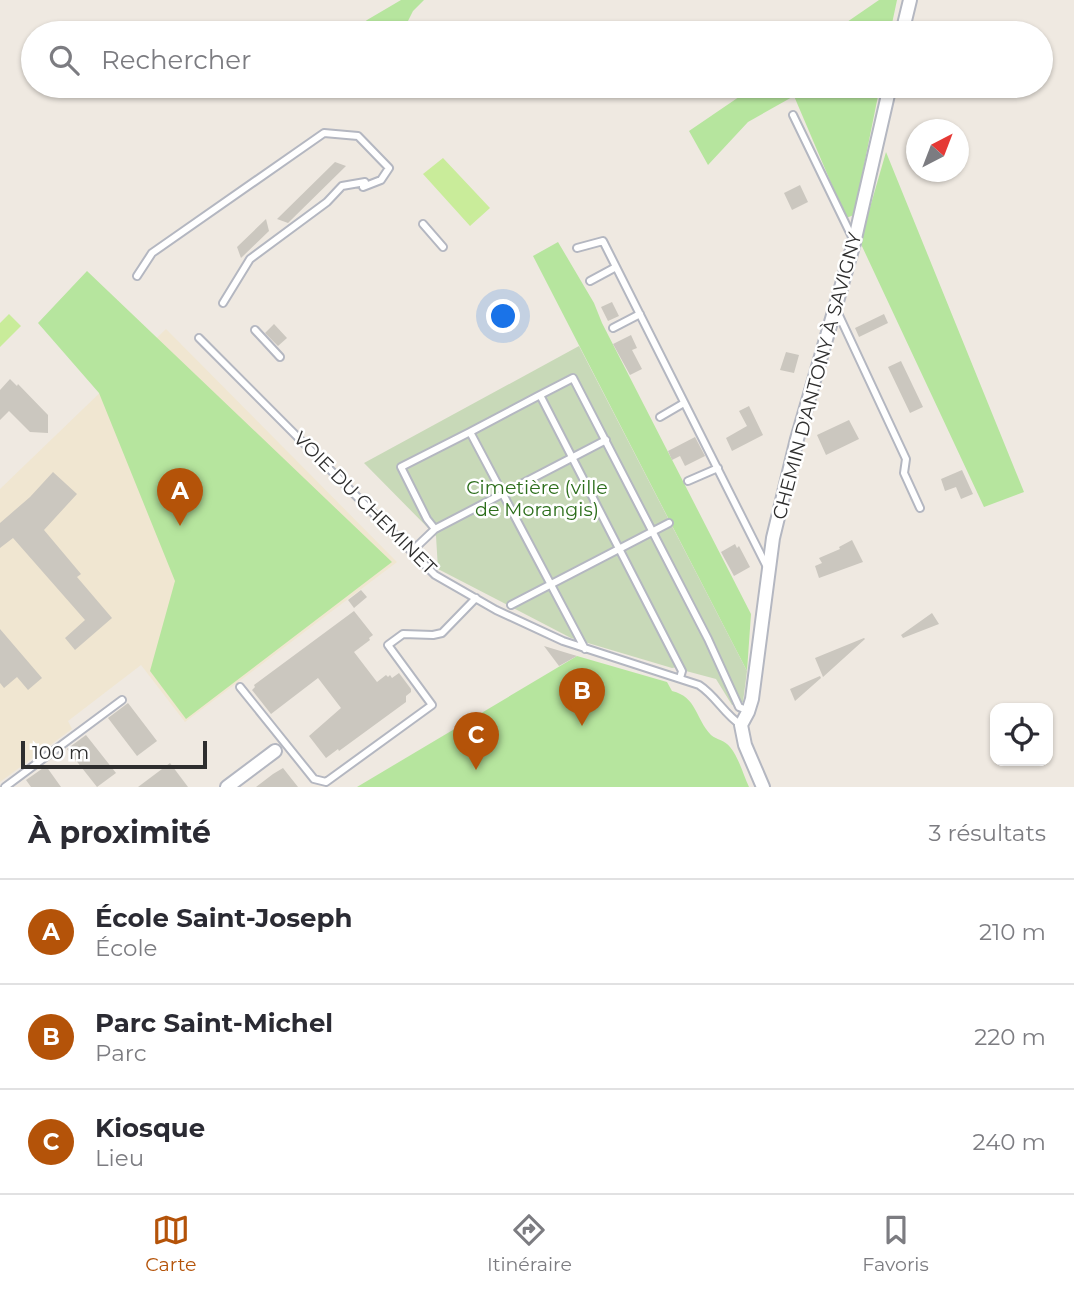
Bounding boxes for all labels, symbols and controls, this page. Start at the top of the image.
search box [21,21,1053,98]
icon: search [45,41,83,79]
text: Rechercher [101,44,251,76]
north arrow [906,119,969,182]
street label: CHEMIN D'ANTONY À SAVIGNY [768,229,867,522]
your location [486,299,520,333]
street label: VOIE DU CHEMINET [289,427,441,579]
pin: A [157,468,203,526]
park label: Cimetière (ville de Morangis) [466,476,608,521]
pin: B [559,668,605,726]
map controls [990,703,1053,766]
button: locate [990,703,1053,766]
pin: C [453,712,499,770]
scale bar [21,738,206,770]
text: 100 m [32,741,89,764]
text: À proximité [28,814,211,851]
text: 3 résultats [929,819,1046,847]
text: École Saint-Joseph [95,902,352,934]
text: A [42,918,60,946]
text: 210 m [979,918,1046,946]
text: École [95,934,157,962]
text: Parc Saint-Michel [95,1007,333,1039]
text: B [42,1023,60,1051]
text: 220 m [974,1023,1046,1051]
text: Parc [95,1039,147,1067]
text: Kiosque [95,1112,205,1144]
text: C [43,1128,59,1156]
text: 240 m [973,1128,1046,1156]
text: Lieu [95,1144,144,1172]
tab: Carte [145,1211,197,1276]
tab: Itinéraire [487,1211,572,1276]
tab: Favoris [862,1211,929,1276]

